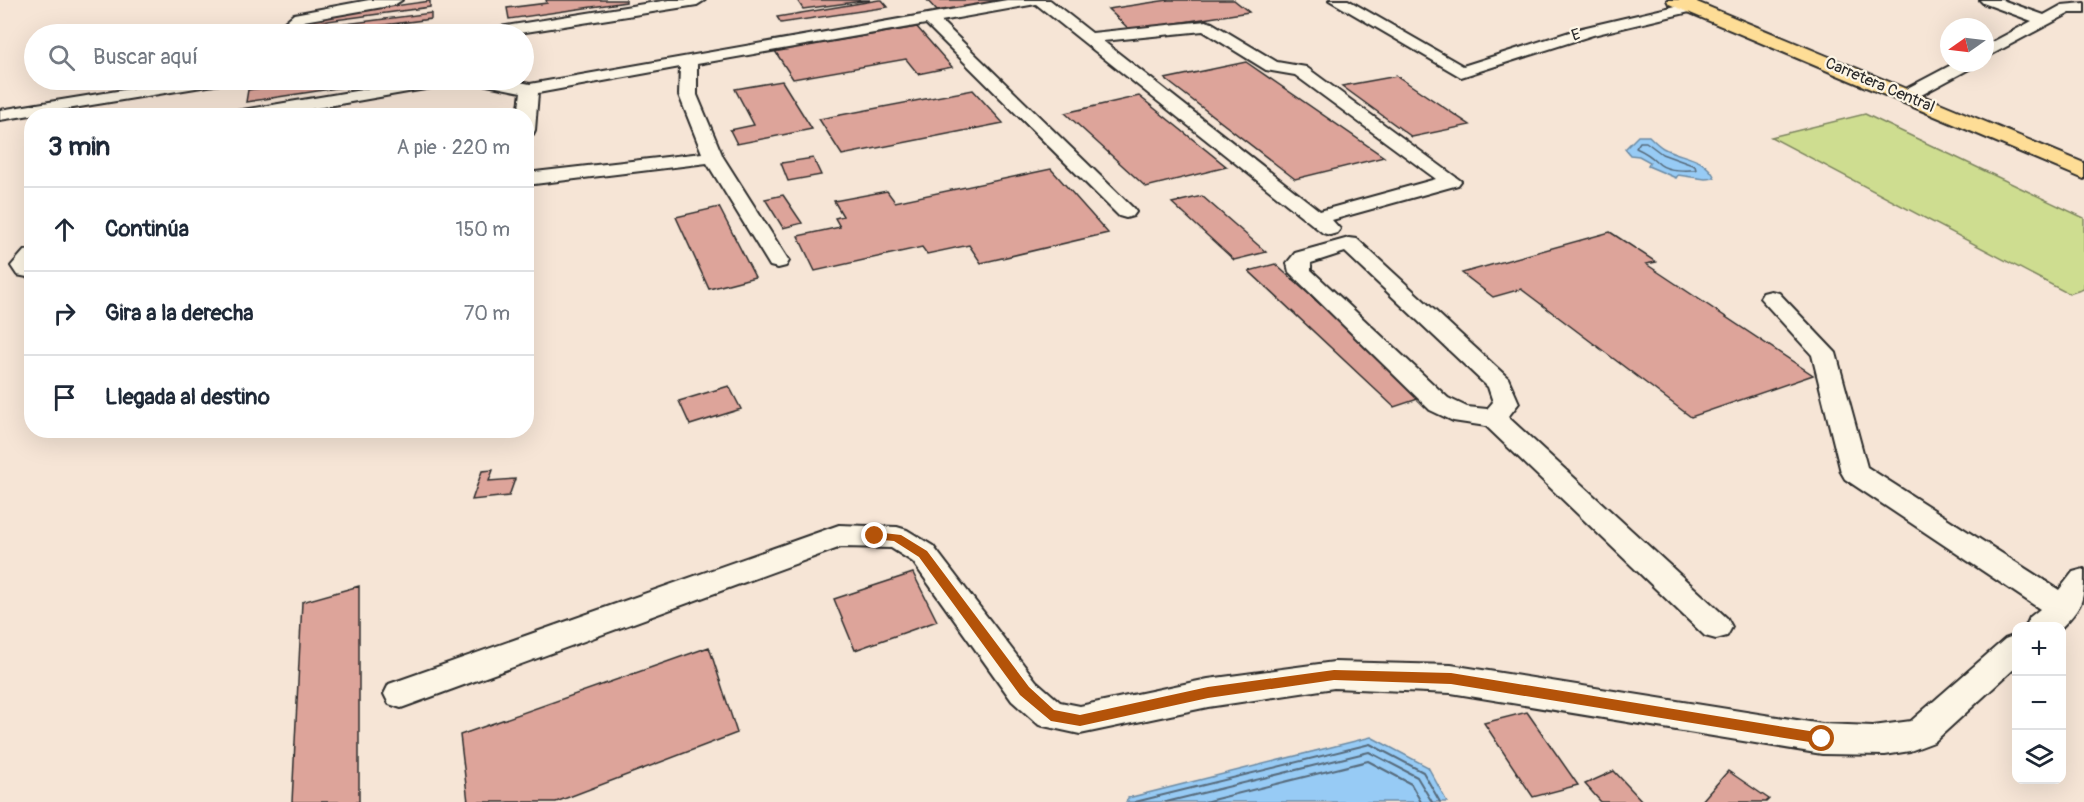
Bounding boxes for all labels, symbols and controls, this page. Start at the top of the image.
north arrow [1940,18,1994,72]
search box [24,24,534,90]
street label: E [1569,24,1583,46]
icon: search [45,41,78,74]
text: Buscar aquí [93,43,198,71]
street label: Carretera Central [1822,53,1938,117]
text: 3 min [48,131,110,163]
text: A pie · 220 m [397,135,510,160]
icon: ahead [48,213,81,246]
text: Continúa [105,215,189,243]
text: 150 m [456,217,510,242]
icon: right [48,297,81,330]
text: Gira a la derecha [105,299,253,327]
text: 70 m [464,301,510,326]
icon: arrive [48,381,81,414]
text: Llegada al destino [105,383,270,411]
route end [861,522,887,548]
map controls [2012,622,2066,784]
button: + [2012,622,2066,676]
button: − [2012,676,2066,730]
route start [1808,725,1834,751]
button: layers [2012,730,2066,784]

